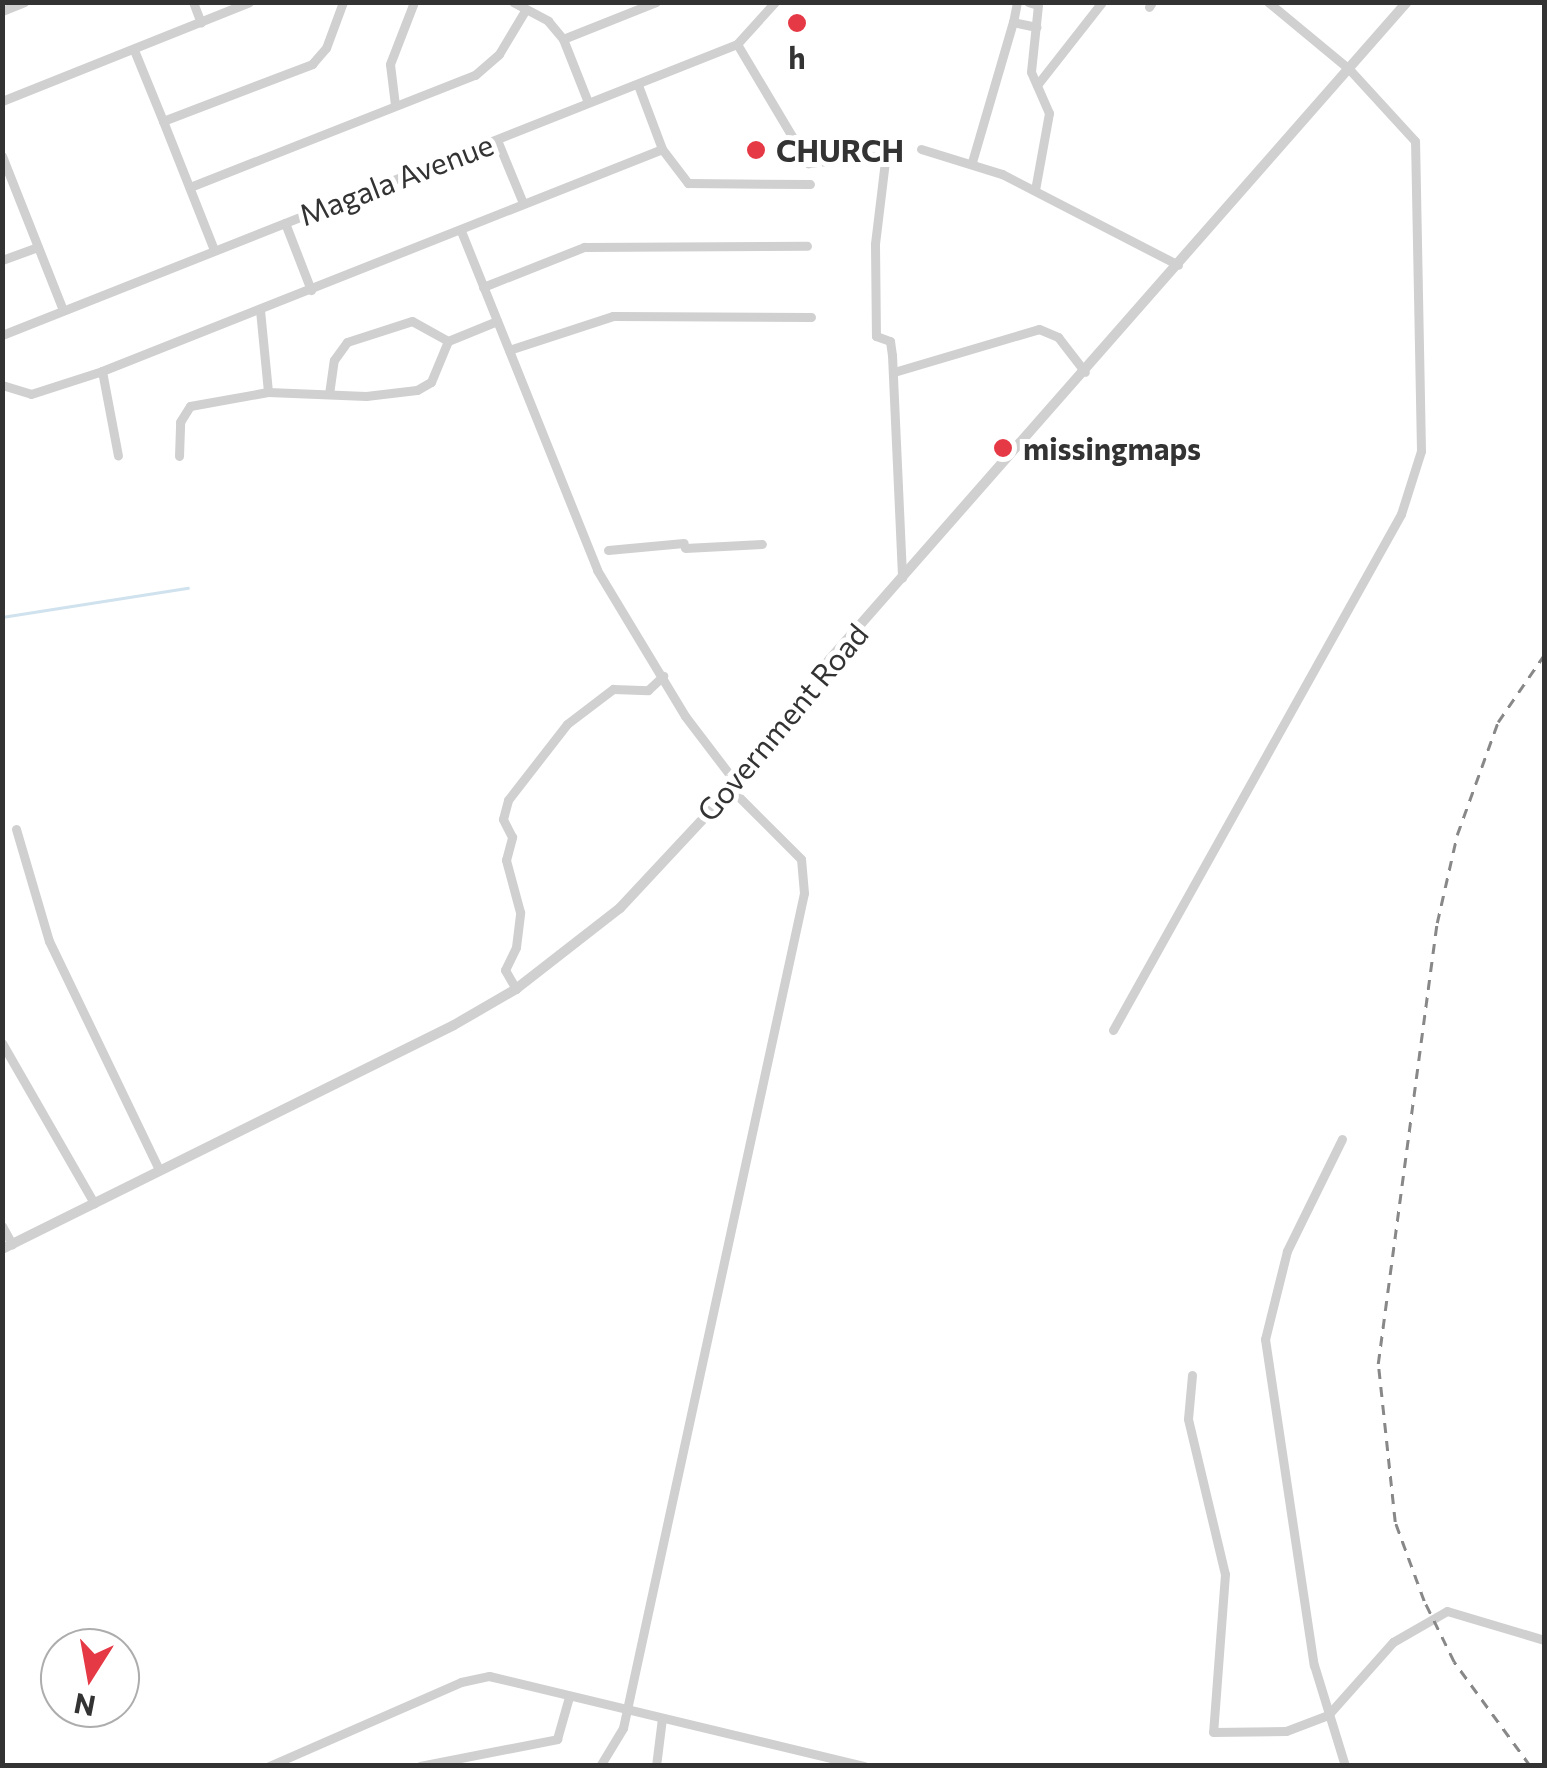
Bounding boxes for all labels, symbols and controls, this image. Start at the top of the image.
marker: h [786,12,808,34]
place label: h [788,39,806,75]
street label: Magala Avenue [294,125,498,233]
place label: CHURCH [776,132,904,168]
marker: CHURCH [745,139,767,161]
place label: missingmaps [1023,430,1201,466]
marker: missingmaps [992,437,1014,459]
street label: Government Road [689,616,875,828]
north arrow [40,1628,140,1728]
text: N [71,1687,98,1724]

